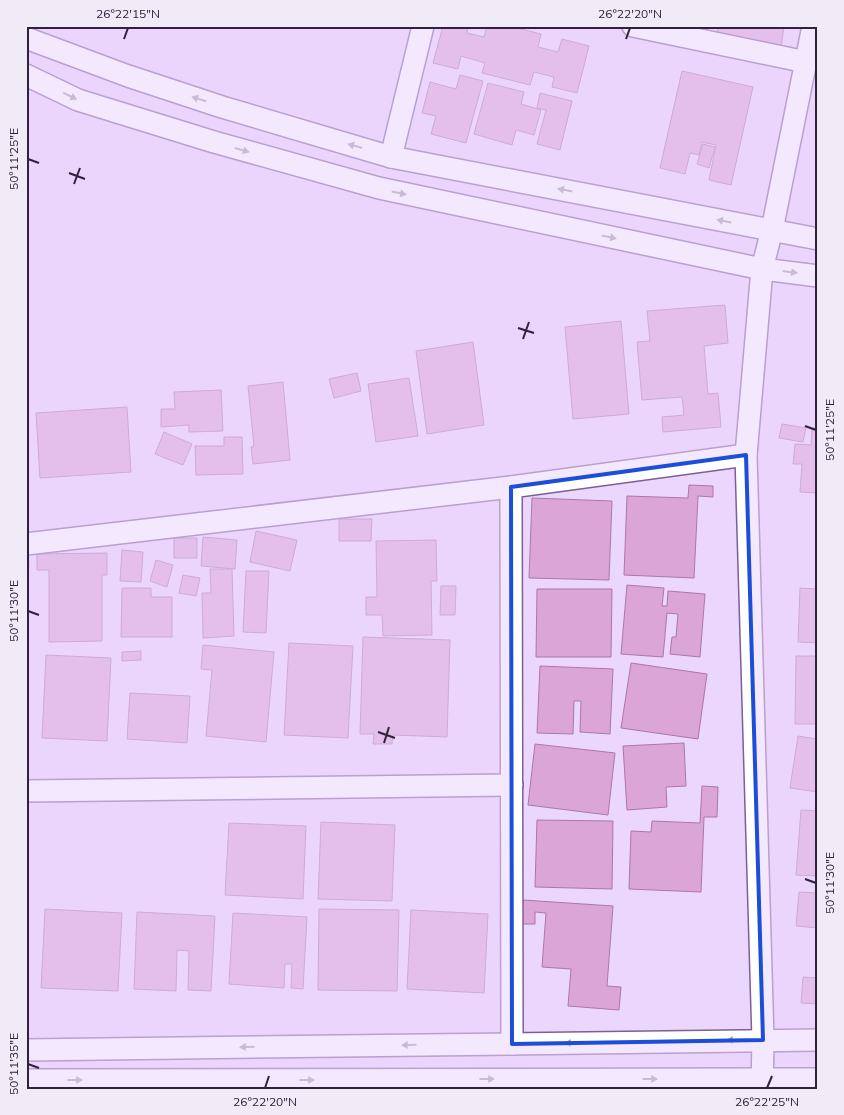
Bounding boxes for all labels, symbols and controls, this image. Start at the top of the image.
text: 26°22'15"N [96,6,160,21]
text: 26°22'20"N [598,6,662,21]
one-way arrow [63,92,77,100]
one-way arrow [191,95,206,103]
text: 50°11'25"E [6,128,21,190]
one-way arrow [347,141,362,149]
one-way arrow [234,146,249,154]
one-way arrow [557,186,572,194]
one-way arrow [391,189,407,197]
one-way arrow [716,216,732,224]
one-way arrow [601,233,617,241]
one-way arrow [782,268,798,276]
text: 50°11'25"E [822,399,837,461]
text: 50°11'30"E [6,580,21,642]
text: 50°11'30"E [822,852,837,914]
text: 50°11'35"E [6,1033,21,1095]
one-way arrow [726,1037,742,1045]
one-way arrow [563,1039,579,1047]
one-way arrow [401,1041,417,1049]
one-way arrow [238,1043,254,1051]
one-way arrow [480,1075,496,1083]
one-way arrow [642,1075,658,1083]
one-way arrow [67,1076,83,1084]
one-way arrow [300,1076,316,1084]
text: 26°22'20"N [233,1094,297,1109]
text: 26°22'25"N [735,1094,799,1109]

